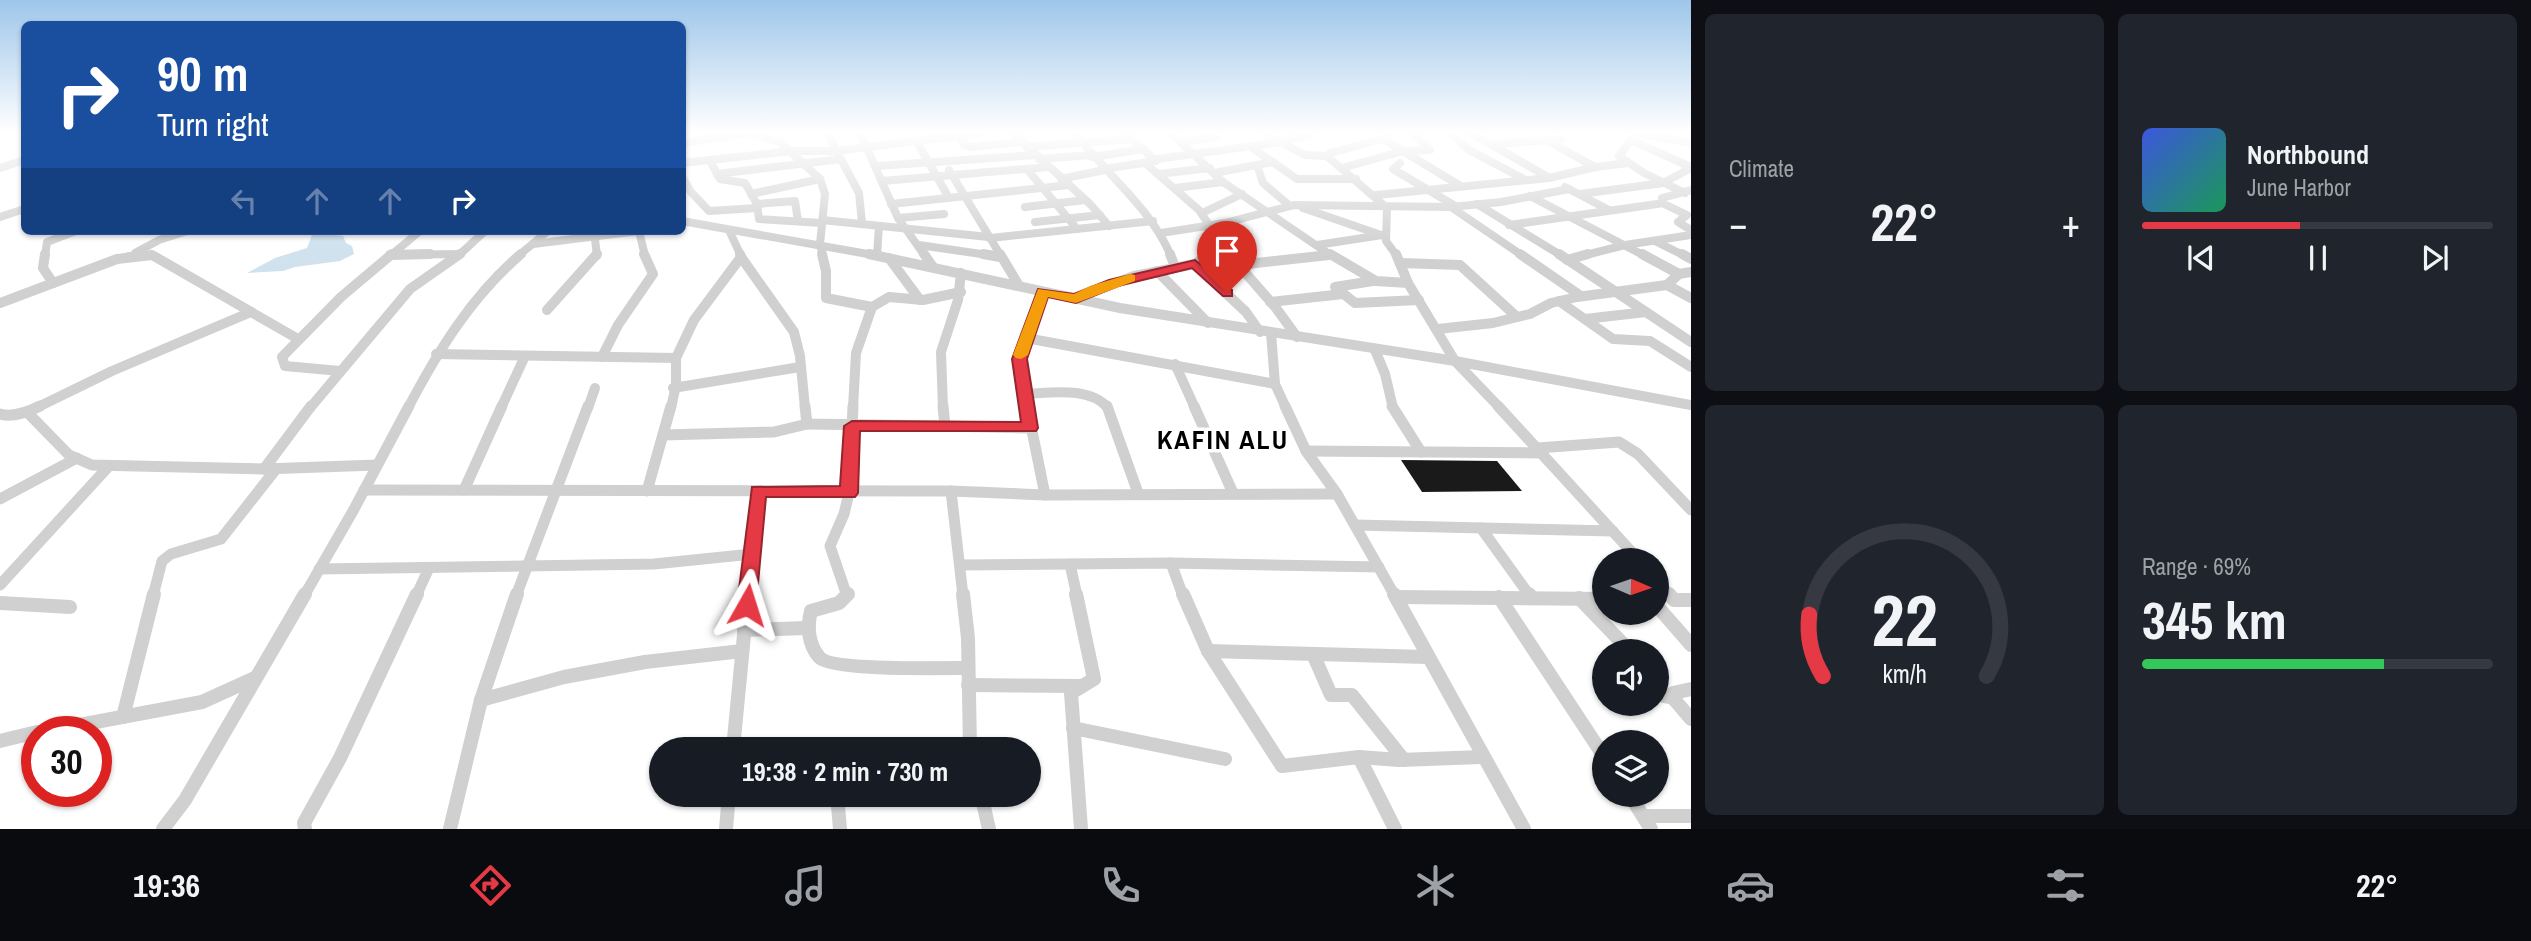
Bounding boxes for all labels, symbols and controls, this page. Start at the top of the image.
text: 90 m [157,40,249,106]
icon: right [42,49,133,140]
text: Turn right [157,103,269,146]
text: Northbound [2247,137,2369,172]
text: Climate [1729,153,1794,184]
text: June Harbor [2247,172,2351,203]
icon: left [225,182,263,220]
icon: ahead [298,182,336,220]
icon: ahead [371,182,409,220]
icon: right [444,182,482,220]
text: 22° [1870,187,1939,257]
text: − [1729,198,1747,249]
text: + [2062,198,2080,249]
pin [1197,221,1257,293]
icon: arrive [1208,232,1246,270]
icon: previous [2182,239,2220,277]
icon: pause [2299,239,2337,277]
icon: next [2416,239,2454,277]
district label: KAFIN ALU [1157,422,1289,457]
north arrow [1592,548,1670,625]
map controls [1592,548,1669,807]
text: Range · 69% [2142,551,2251,582]
position arrow [710,568,784,642]
text: 22 [1871,571,1938,669]
text: 345 km [2142,585,2287,655]
button: sound [1592,639,1669,716]
text: km/h [1882,657,1927,691]
speed limit sign: 30 [21,716,112,807]
button: layers [1592,730,1669,807]
text: 19:38 · 2 min · 730 m [742,754,948,789]
icon: directions [466,861,515,910]
icon: music [781,861,830,910]
icon: phone [1096,861,1145,910]
icon: climate [1411,861,1460,910]
icon: car [1726,861,1775,910]
icon: filters [2041,861,2090,910]
text: 19:36 [133,864,200,907]
text: 22° [2356,864,2398,907]

